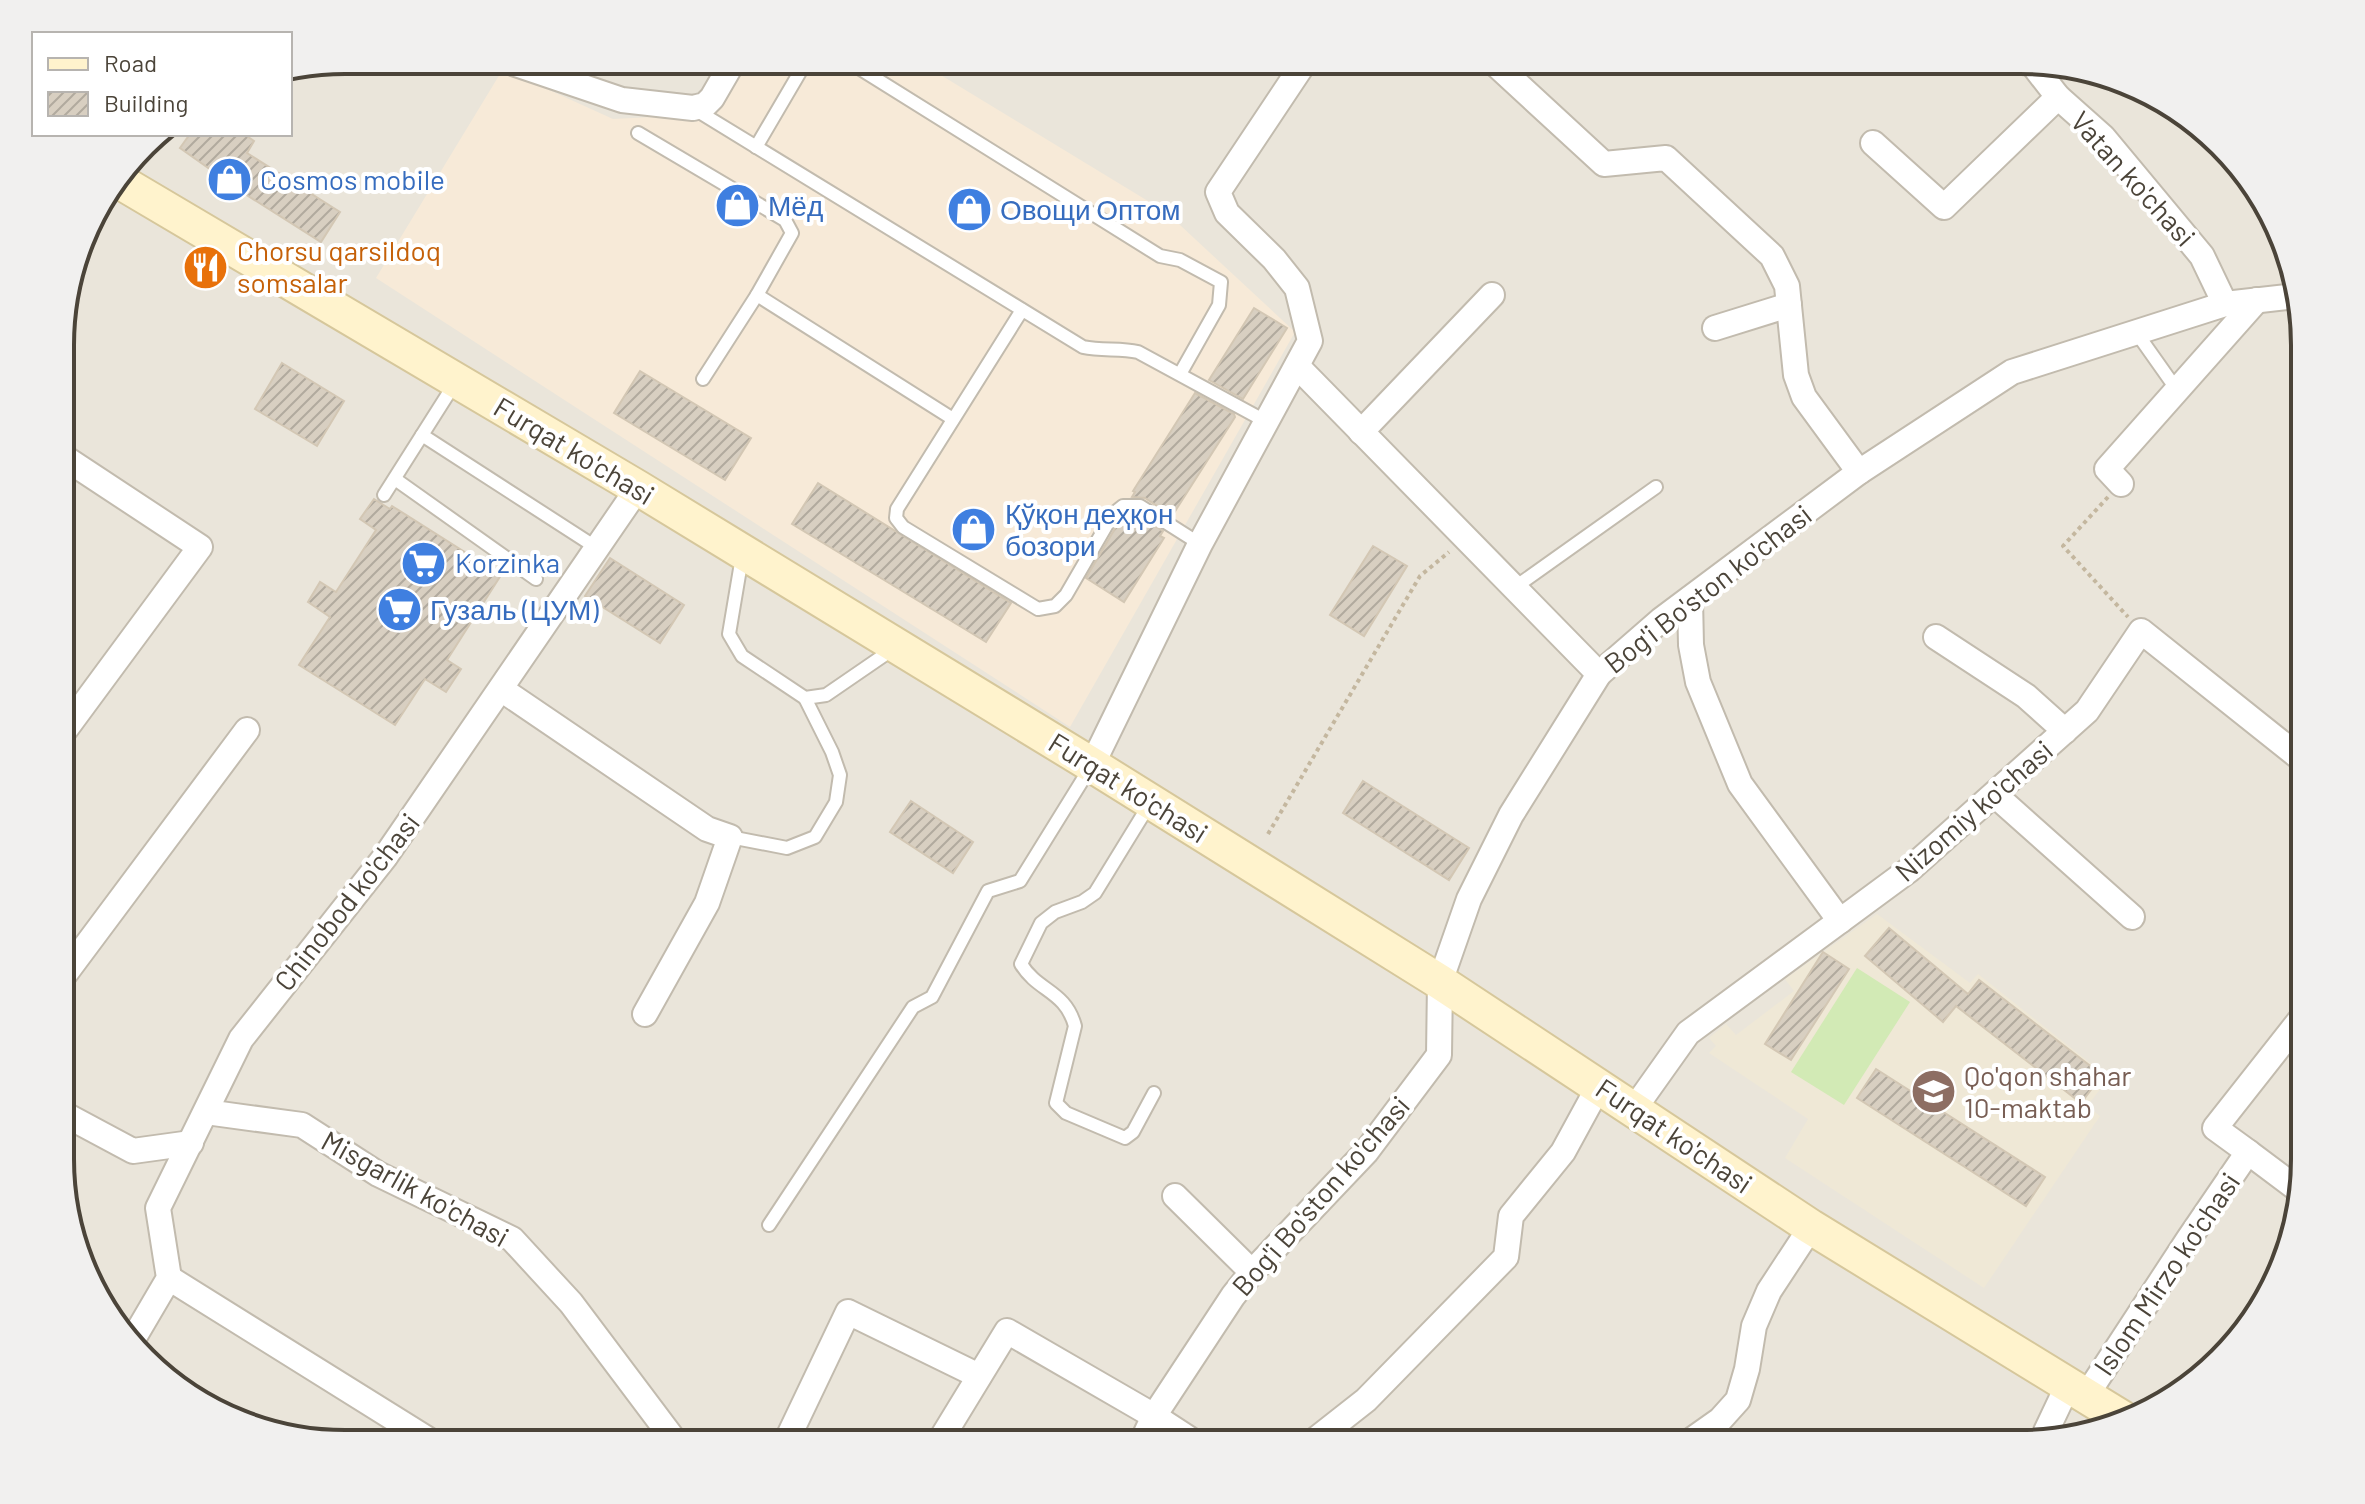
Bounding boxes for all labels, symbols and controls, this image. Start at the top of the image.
legend [32,32,292,136]
text: Road [104,48,157,77]
text: Building [104,88,188,117]
street label: Vatan ko'chasi [2064,104,2203,253]
shop icon: Cosmos mobile [205,156,253,204]
place label: Cosmos mobile [260,162,445,196]
shop icon: Мёд [713,182,761,230]
shop icon: Овощи Оптом [945,186,993,234]
place label: Мёд [768,188,823,222]
place label: Овощи Оптом [1000,192,1180,226]
place label: Chorsu qarsildoq somsalar [237,233,441,299]
restaurant icon: Chorsu qarsildoq somsalar [182,243,230,291]
street label: Furqat ko'chasi [488,389,661,511]
place label: Қўқон деҳқон бозори [1005,496,1173,562]
street label: Bog'i Bo'ston ko'chasi [1597,497,1818,680]
shop icon: Қўқон деҳқон бозори [950,506,998,554]
supermarket icon: Korzinka [400,539,448,587]
place label: Korzinka [455,545,560,579]
supermarket icon: Гузаль (ЦУМ) [375,586,423,634]
place label: Гузаль (ЦУМ) [430,592,599,626]
street label: Furqat ko'chasi [1043,725,1214,850]
street label: Nizomiy ko'chasi [1888,733,2059,888]
street label: Chinobod ko'chasi [266,806,426,997]
place label: Qo'qon shahar 10-maktab [1964,1058,2132,1124]
school or university icon: Qo'qon shahar 10-maktab [1909,1068,1957,1116]
street label: Furqat ko'chasi [1590,1070,1759,1200]
street label: Bog'i Bo'ston ko'chasi [1224,1088,1416,1302]
street label: Misgarlik ko'chasi [316,1123,515,1254]
street label: Islom Mirzo ko'chasi [2086,1166,2247,1381]

